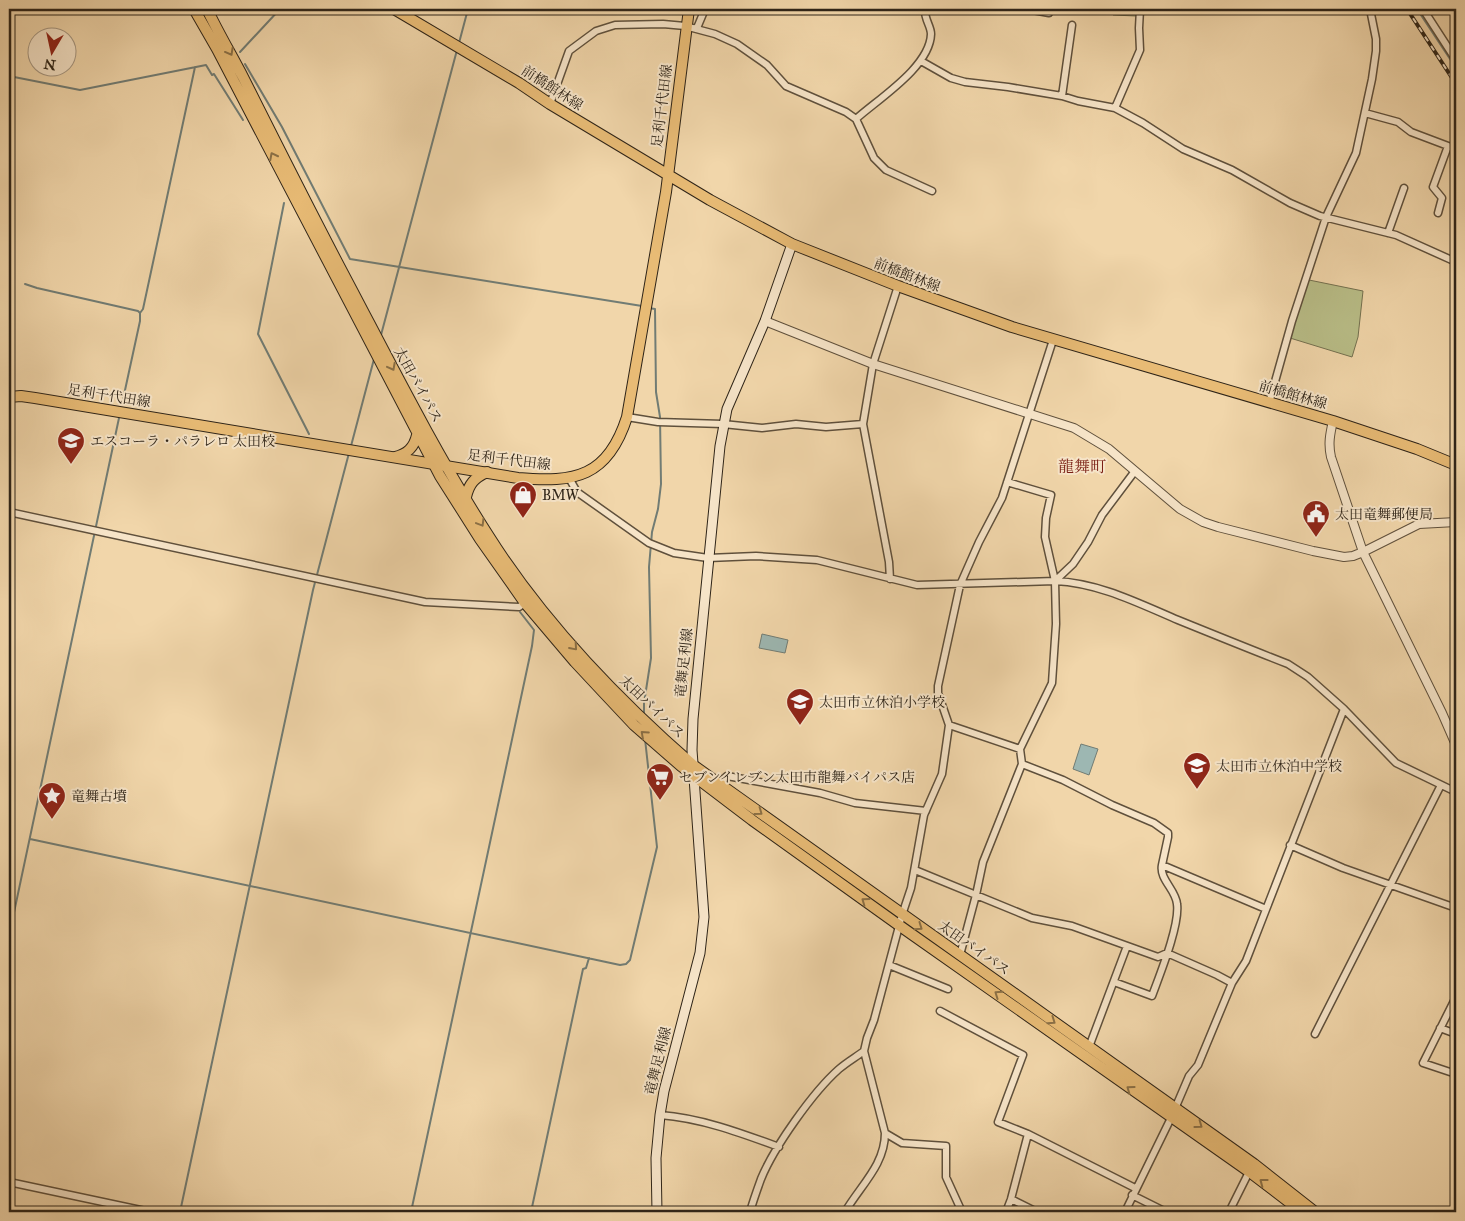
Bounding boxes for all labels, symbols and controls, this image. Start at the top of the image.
north arrow [28,28,78,78]
one-way arrow [223,46,233,55]
text: N [43,55,57,74]
street label: 前橋館林線 [518,62,586,114]
street label: 足利千代田線 [648,63,676,149]
one-way arrow [269,153,279,162]
street label: 前橋館林線 [871,255,943,295]
street label: 太田バイパス [390,344,446,426]
one-way arrow [386,362,396,371]
street label: 前橋館林線 [1257,377,1329,413]
street label: 足利千代田線 [66,381,152,411]
school or university icon: エスコーラ・パラレロ 太田校 [56,426,86,465]
place label: エスコーラ・パラレロ 太田校 [90,433,275,450]
street label: 足利千代田線 [466,446,552,474]
district label: 龍舞町 [1058,457,1106,476]
shop icon: BMW [508,480,538,519]
place label: BMW [542,487,580,504]
public building icon: 太田竜舞郵便局 [1301,499,1331,538]
place label: 太田竜舞郵便局 [1335,506,1433,523]
one-way arrow [474,517,484,526]
street label: 竜舞足利線 [672,627,696,699]
one-way arrow [568,642,577,651]
street label: 太田バイパス [616,672,688,742]
school or university icon: 太田市立休泊小学校 [785,687,815,726]
place label: 太田市立休泊小学校 [819,694,945,711]
one-way arrow [641,730,650,739]
school or university icon: 太田市立休泊中学校 [1182,751,1212,790]
place label: 太田市立休泊中学校 [1216,758,1342,775]
supermarket icon: セブンイレブン太田市龍舞バイパス店 [645,762,675,801]
place label: セブンイレブン太田市龍舞バイパス店 [679,769,915,786]
place icon: 竜舞古墳 [37,781,67,820]
place label: 竜舞古墳 [71,788,127,805]
one-way arrow [753,806,763,815]
one-way arrow [861,898,871,907]
street label: 太田バイパス [935,917,1013,979]
one-way arrow [914,921,923,930]
one-way arrow [994,991,1004,1000]
one-way arrow [1046,1015,1056,1024]
street label: 竜舞足利線 [641,1025,675,1097]
one-way arrow [1126,1086,1136,1095]
one-way arrow [1193,1119,1203,1128]
one-way arrow [1260,1180,1269,1188]

